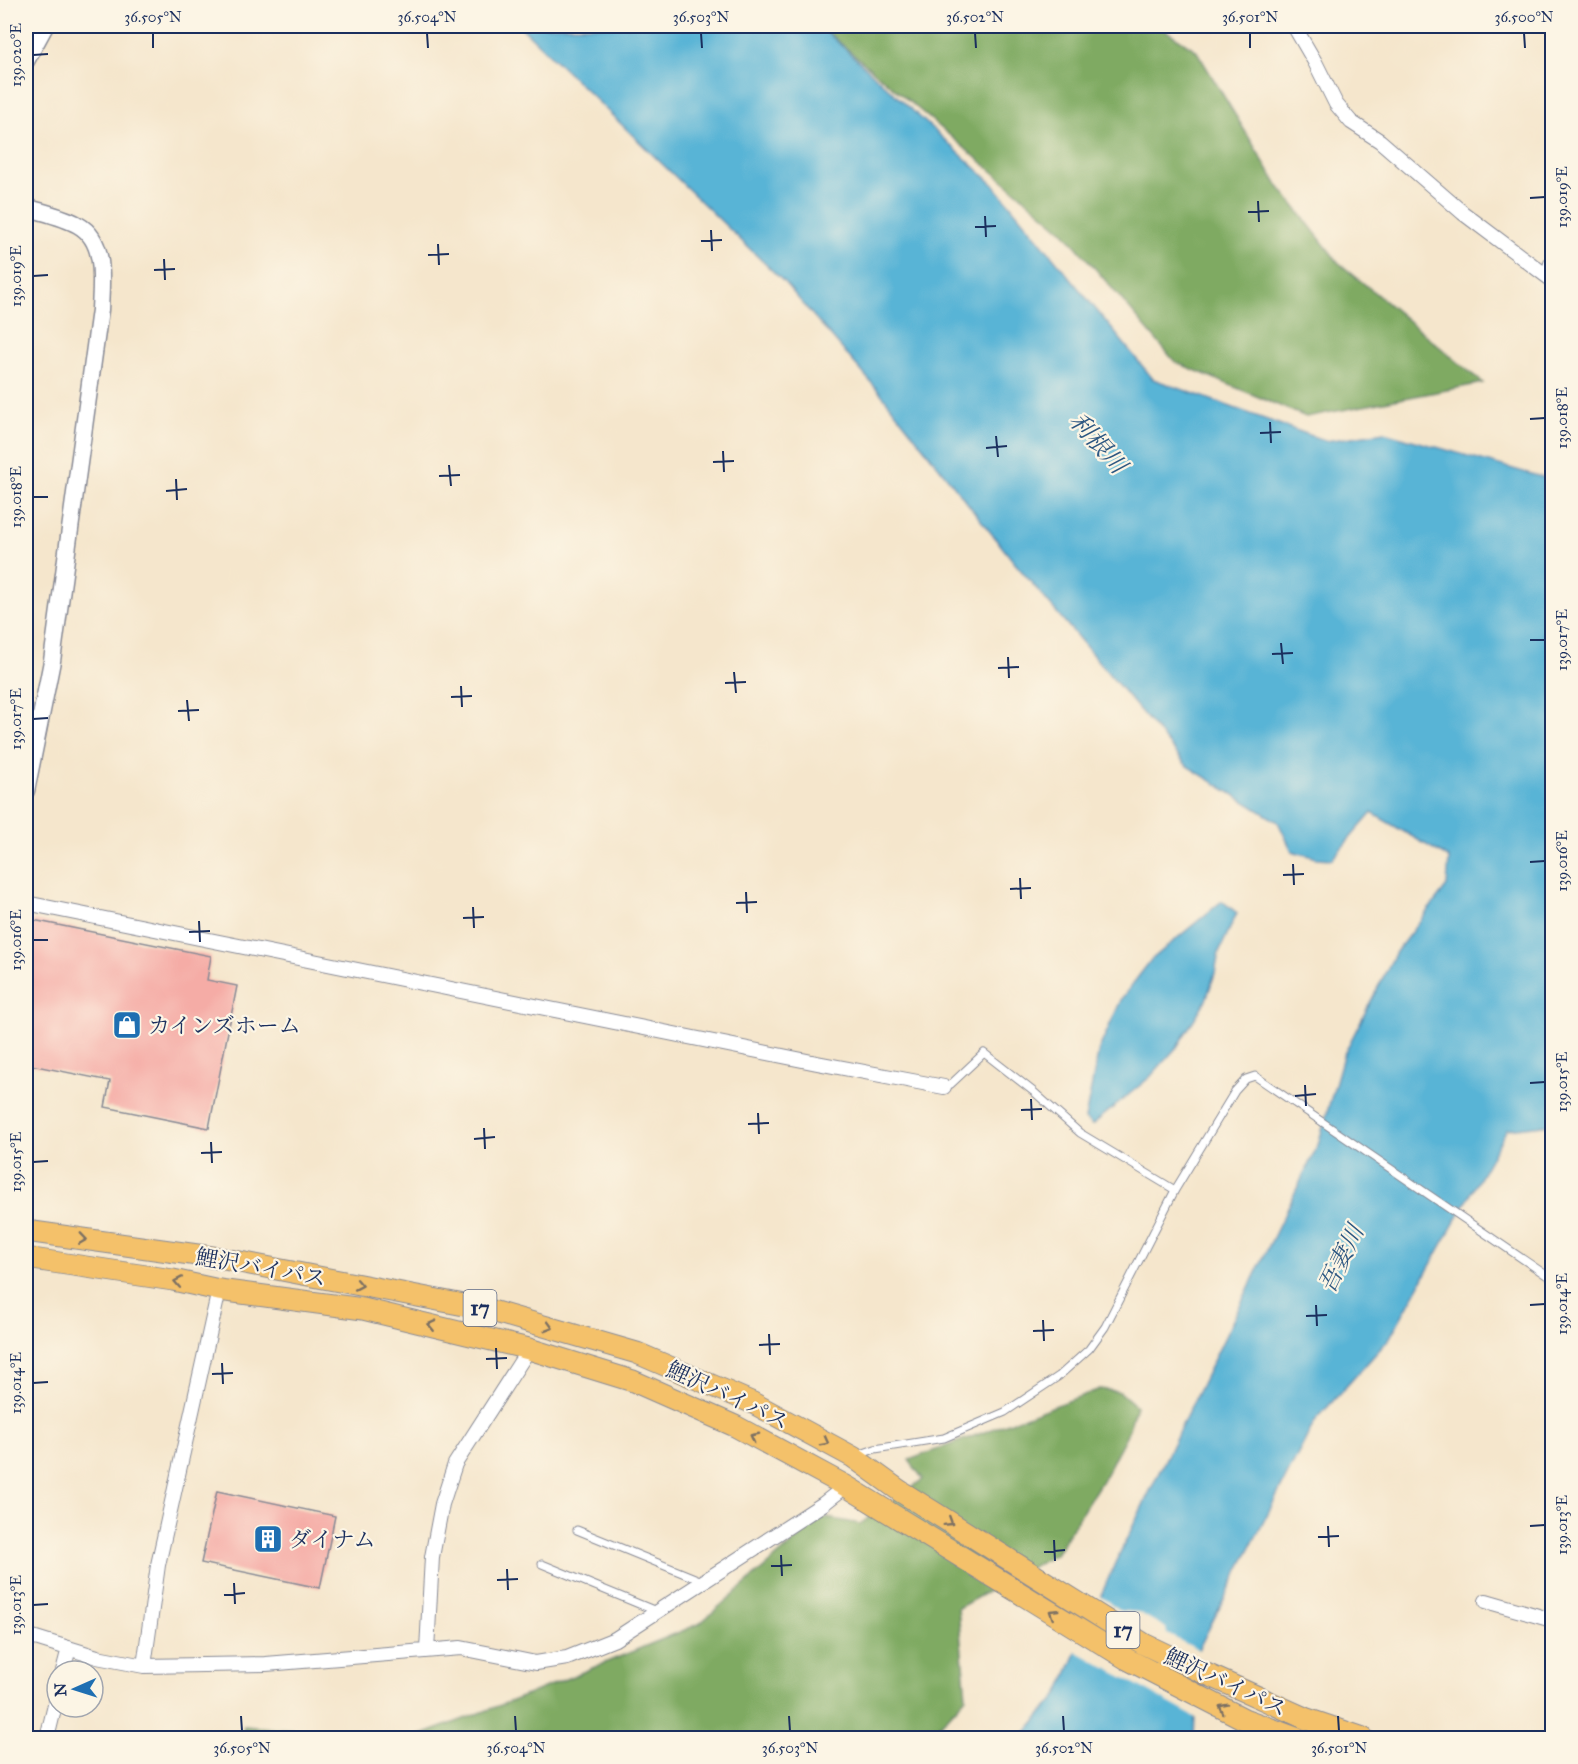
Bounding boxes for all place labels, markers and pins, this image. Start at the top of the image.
shop icon: カインズホーム [111,1009,143,1041]
place label: カインズホーム [148,1012,301,1039]
building icon: ダイナム [252,1523,284,1555]
place label: ダイナム [289,1526,375,1553]

